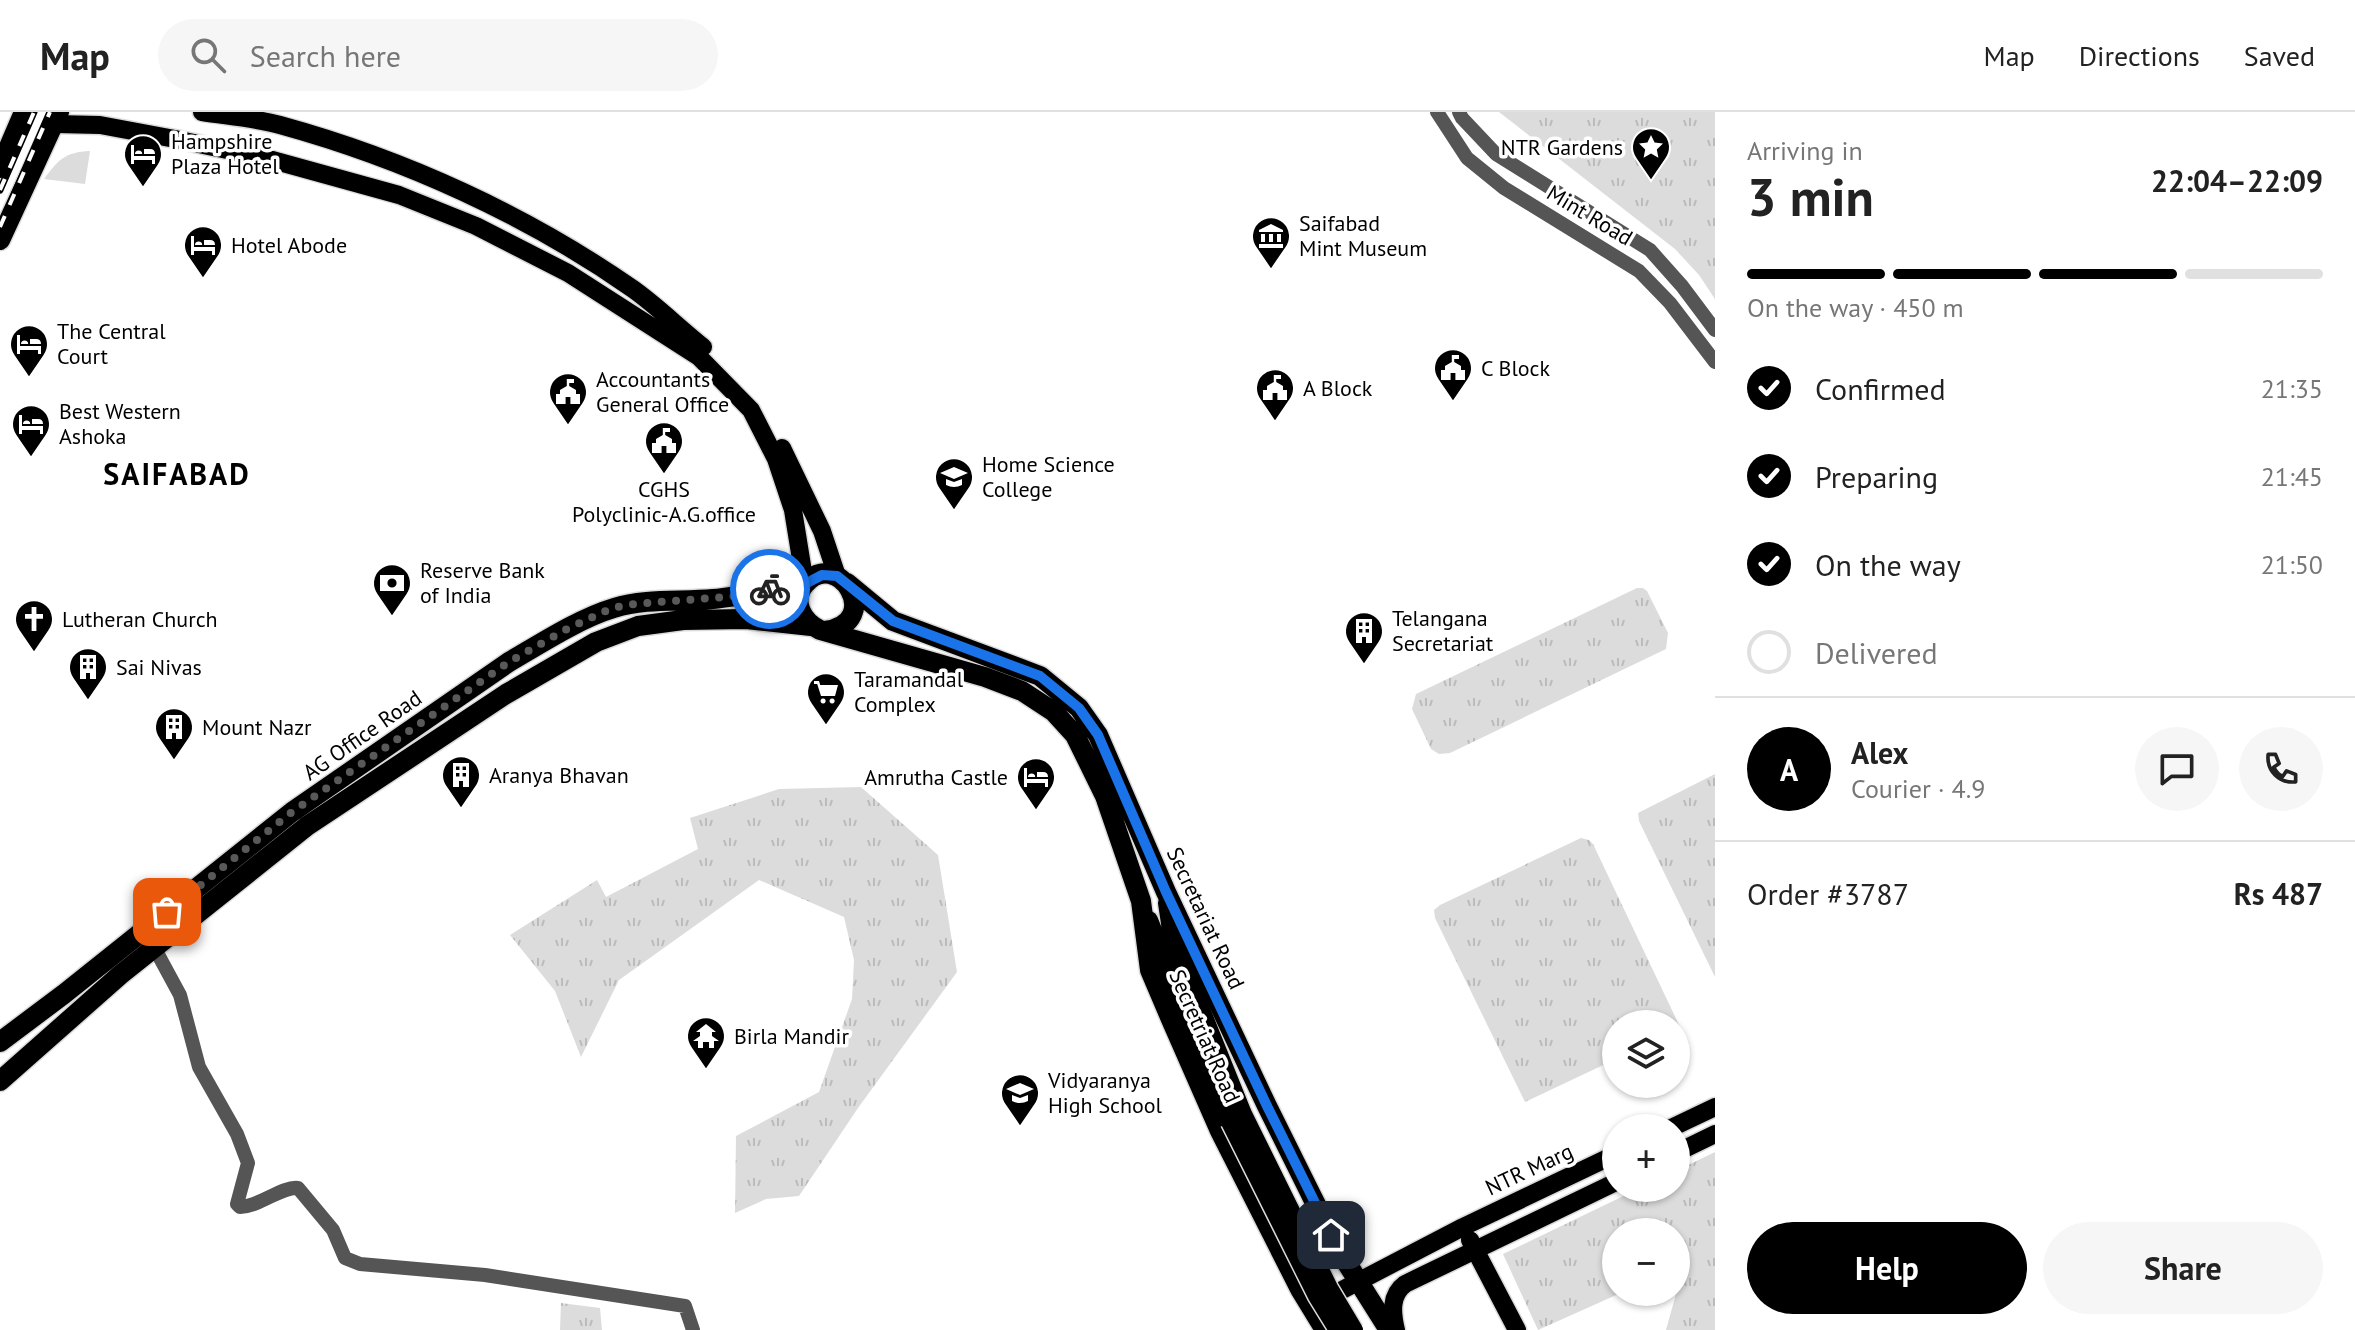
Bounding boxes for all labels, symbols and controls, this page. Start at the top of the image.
search box [158,19,718,91]
text: Map [40,31,110,80]
icon: search [186,33,230,77]
text: Search here [250,36,401,75]
text: Map [1984,37,2035,74]
text: Directions [2079,37,2200,74]
text: Saved [2244,37,2315,74]
place icon: NTR Gardens [1630,126,1672,181]
place label: Hampshire Plaza Hotel [171,127,279,180]
hotel icon: Hampshire Plaza Hotel [122,133,164,188]
place label: NTR Gardens [1501,133,1623,161]
text: Arriving in [1747,134,1863,167]
text: 22:04–22:09 [2151,161,2323,200]
text: 3 min [1747,163,1874,230]
street label: Mint Road [1542,178,1638,252]
place label: Saifabad Mint Museum [1299,209,1427,262]
museum icon: Saifabad Mint Museum [1250,215,1292,270]
hotel icon: Hotel Abode [182,224,224,279]
place label: Hotel Abode [231,231,347,259]
text: On the way · 450 m [1747,291,1964,324]
place label: The Central Court [57,317,166,370]
hotel icon: The Central Court [8,323,50,378]
public building icon: C Block [1432,347,1474,402]
place label: C Block [1481,354,1551,382]
place label: Accountants General Office [596,365,729,418]
icon: check [1747,366,1791,410]
public building icon: A Block [1254,367,1296,422]
text: Confirmed [1815,369,1946,408]
public building icon: Accountants General Office [547,371,589,426]
text: 21:35 [2261,372,2323,405]
place label: A Block [1303,374,1373,402]
place label: Best Western Ashoka [59,397,181,450]
hotel icon: Best Western Ashoka [10,403,52,458]
public building icon: CGHS Polyclinic-A.G.office [643,420,685,475]
place label: Home Science College [982,450,1115,503]
district label: SAIFABAD [103,454,251,493]
icon: check [1747,454,1791,498]
school or university icon: Home Science College [933,456,975,511]
text: Preparing [1815,457,1938,496]
text: 21:45 [2261,460,2323,493]
place label: CGHS Polyclinic-A.G.office [572,475,756,528]
icon: check [1747,542,1791,586]
text: On the way [1815,545,1961,584]
text: 21:50 [2261,548,2323,581]
courier [730,549,810,629]
place label: Reserve Bank of India [420,556,545,609]
bank icon: Reserve Bank of India [371,562,413,617]
icon: bike [748,567,792,611]
church icon: Lutheran Church [13,598,55,653]
place label: Telangana Secretariat [1392,604,1494,657]
place label: Lutheran Church [62,605,218,633]
building icon: Telangana Secretariat [1343,610,1385,665]
text: Delivered [1815,633,1938,672]
building icon: Sai Nivas [67,646,109,701]
place label: Sai Nivas [116,653,202,681]
place label: Taramandal Complex [854,665,964,718]
supermarket icon: Taramandal Complex [805,671,847,726]
street label: AG Office Road [297,684,427,786]
building icon: Mount Nazr [153,706,195,761]
place label: Mount Nazr [202,713,312,741]
button: chat [2135,727,2219,811]
button: phone [2239,727,2323,811]
text: Alex [1851,733,1908,772]
text: A [1780,750,1798,789]
building icon: Aranya Bhavan [440,754,482,809]
hotel icon: Amrutha Castle [1015,756,1057,811]
place label: Aranya Bhavan [489,761,629,789]
place label: Amrutha Castle [864,763,1008,791]
text: Courier · 4.9 [1851,772,1985,805]
street label: Secretariat Road [1161,842,1251,994]
text: Order #3787 [1747,874,1909,913]
text: Rs 487 [2234,874,2323,913]
pin [133,878,201,946]
icon: bag [145,890,189,934]
street label: Secretriat Road [1163,965,1247,1107]
map controls [1602,1010,1690,1306]
button: layers [1602,1010,1690,1098]
temple icon: Birla Mandir [685,1015,727,1070]
place label: Birla Mandir [734,1022,850,1050]
place label: Vidyaranya High School [1047,1066,1163,1119]
school or university icon: Vidyaranya High School [999,1072,1041,1127]
button: + [1602,1114,1690,1202]
street label: NTR Marg [1481,1137,1577,1201]
pin [1297,1201,1365,1269]
icon: home [1309,1213,1353,1257]
button: − [1602,1218,1690,1306]
button: Help [1747,1222,2027,1314]
button: Share [2043,1222,2323,1314]

